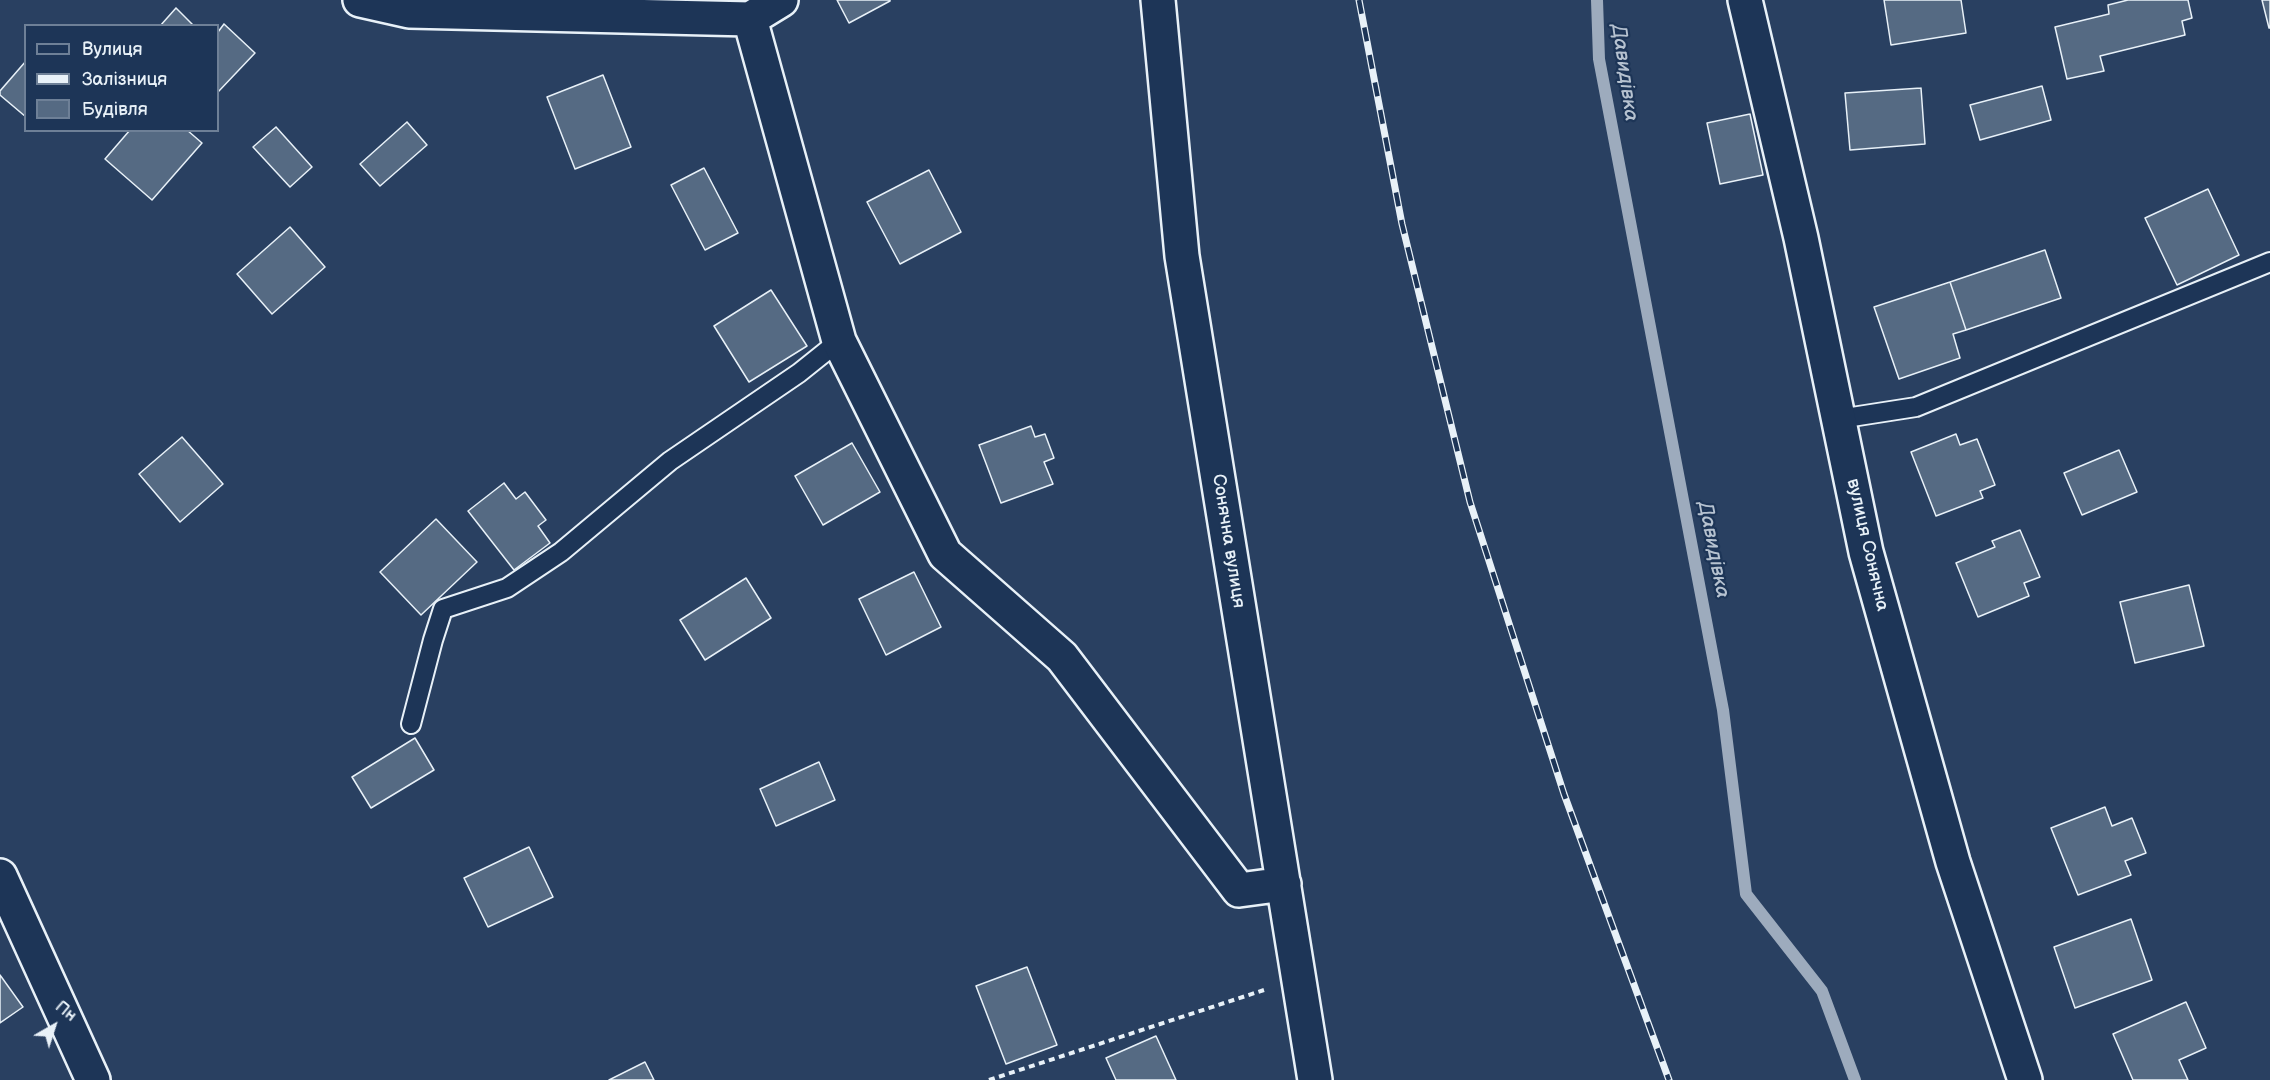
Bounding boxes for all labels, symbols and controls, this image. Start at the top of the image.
water label: Давидівка [1605,23,1643,123]
legend [24,24,219,132]
text: Вулиця [82,39,143,60]
text: Залізниця [82,69,167,90]
text: Будівля [82,99,148,120]
street label: Сонячна вулиця [1207,472,1249,610]
street label: вулиця Сонячна [1841,477,1893,613]
water label: Давидівка [1692,500,1734,600]
north arrow [24,996,84,1056]
text: Пн [51,998,80,1026]

